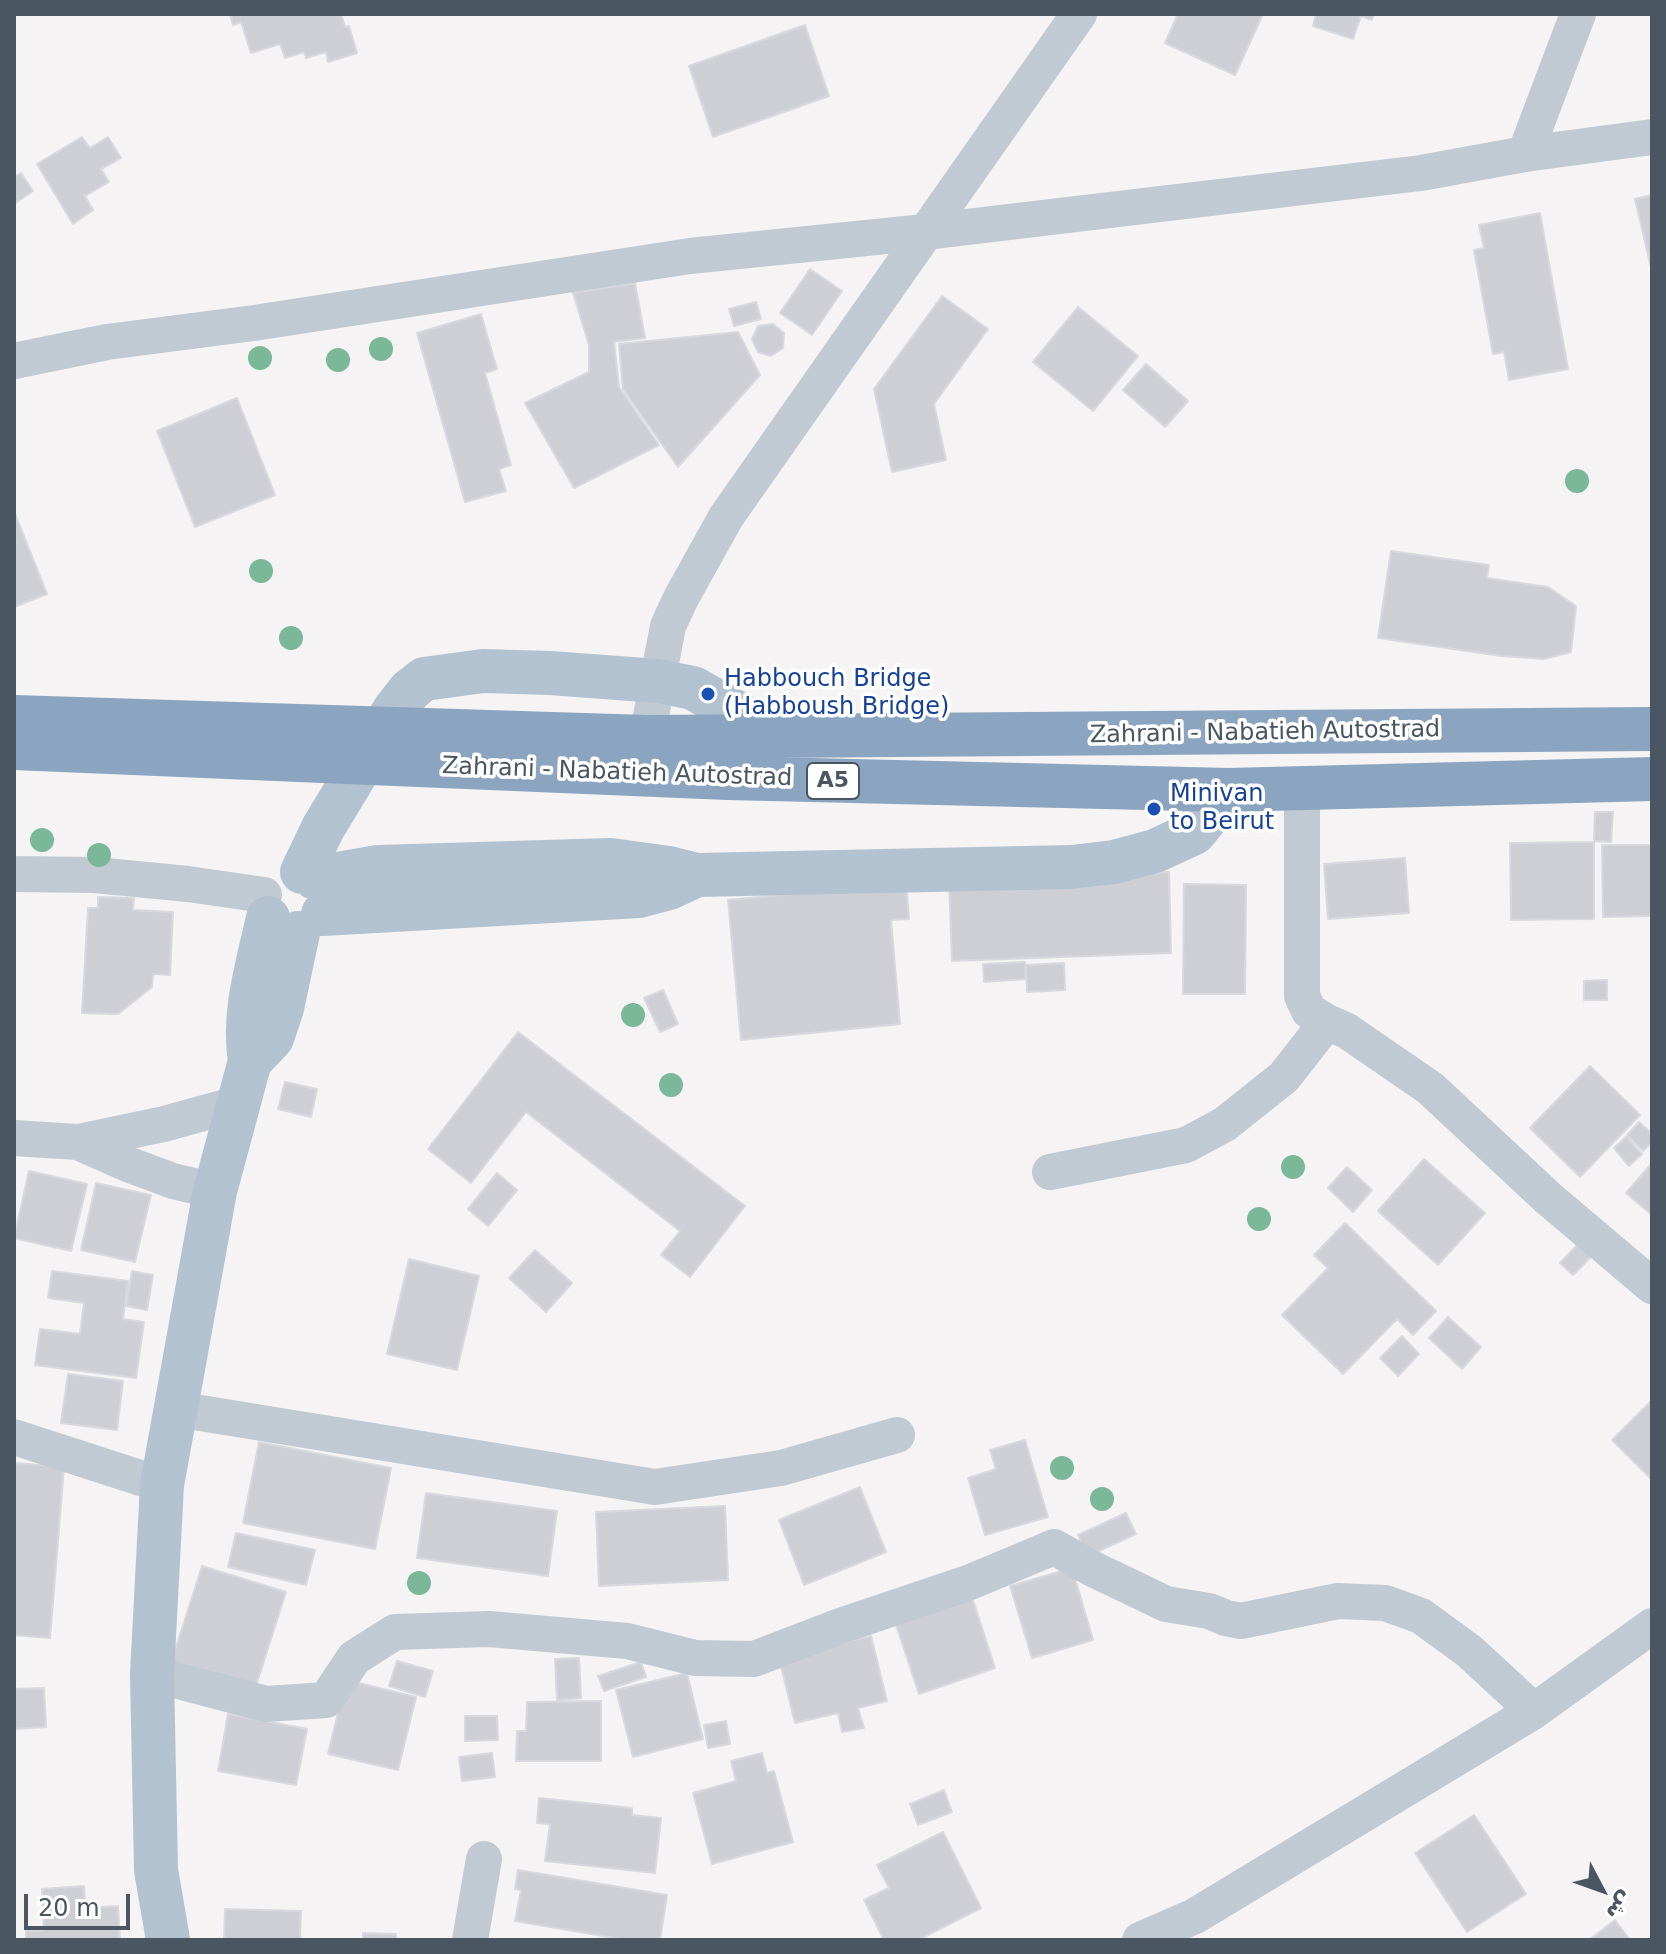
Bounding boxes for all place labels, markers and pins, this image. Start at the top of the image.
place label: Habbouch Bridge (Habboush Bridge) [724,666,949,722]
marker: Habbouch Bridge (Habboush Bridge) [699,685,717,703]
place label: Minivan to Beirut [1170,781,1274,837]
marker: Minivan to Beirut [1145,800,1163,818]

